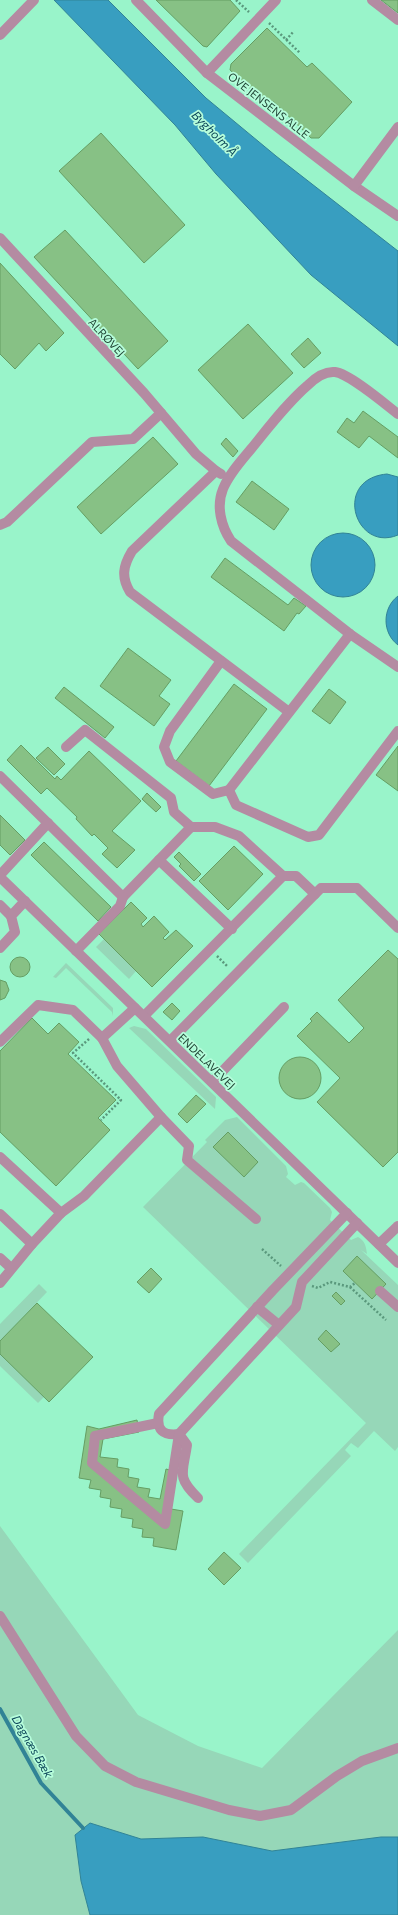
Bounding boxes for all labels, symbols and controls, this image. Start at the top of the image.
street label: OVE JENSENS ALLE [225,69,312,142]
water label: Bygholm Å [189,107,241,159]
street label: ALRØVEJ [85,315,128,359]
street label: ENDELAVEVEJ [175,1031,238,1092]
water label: Dagnæs Bæk [9,1712,57,1780]

